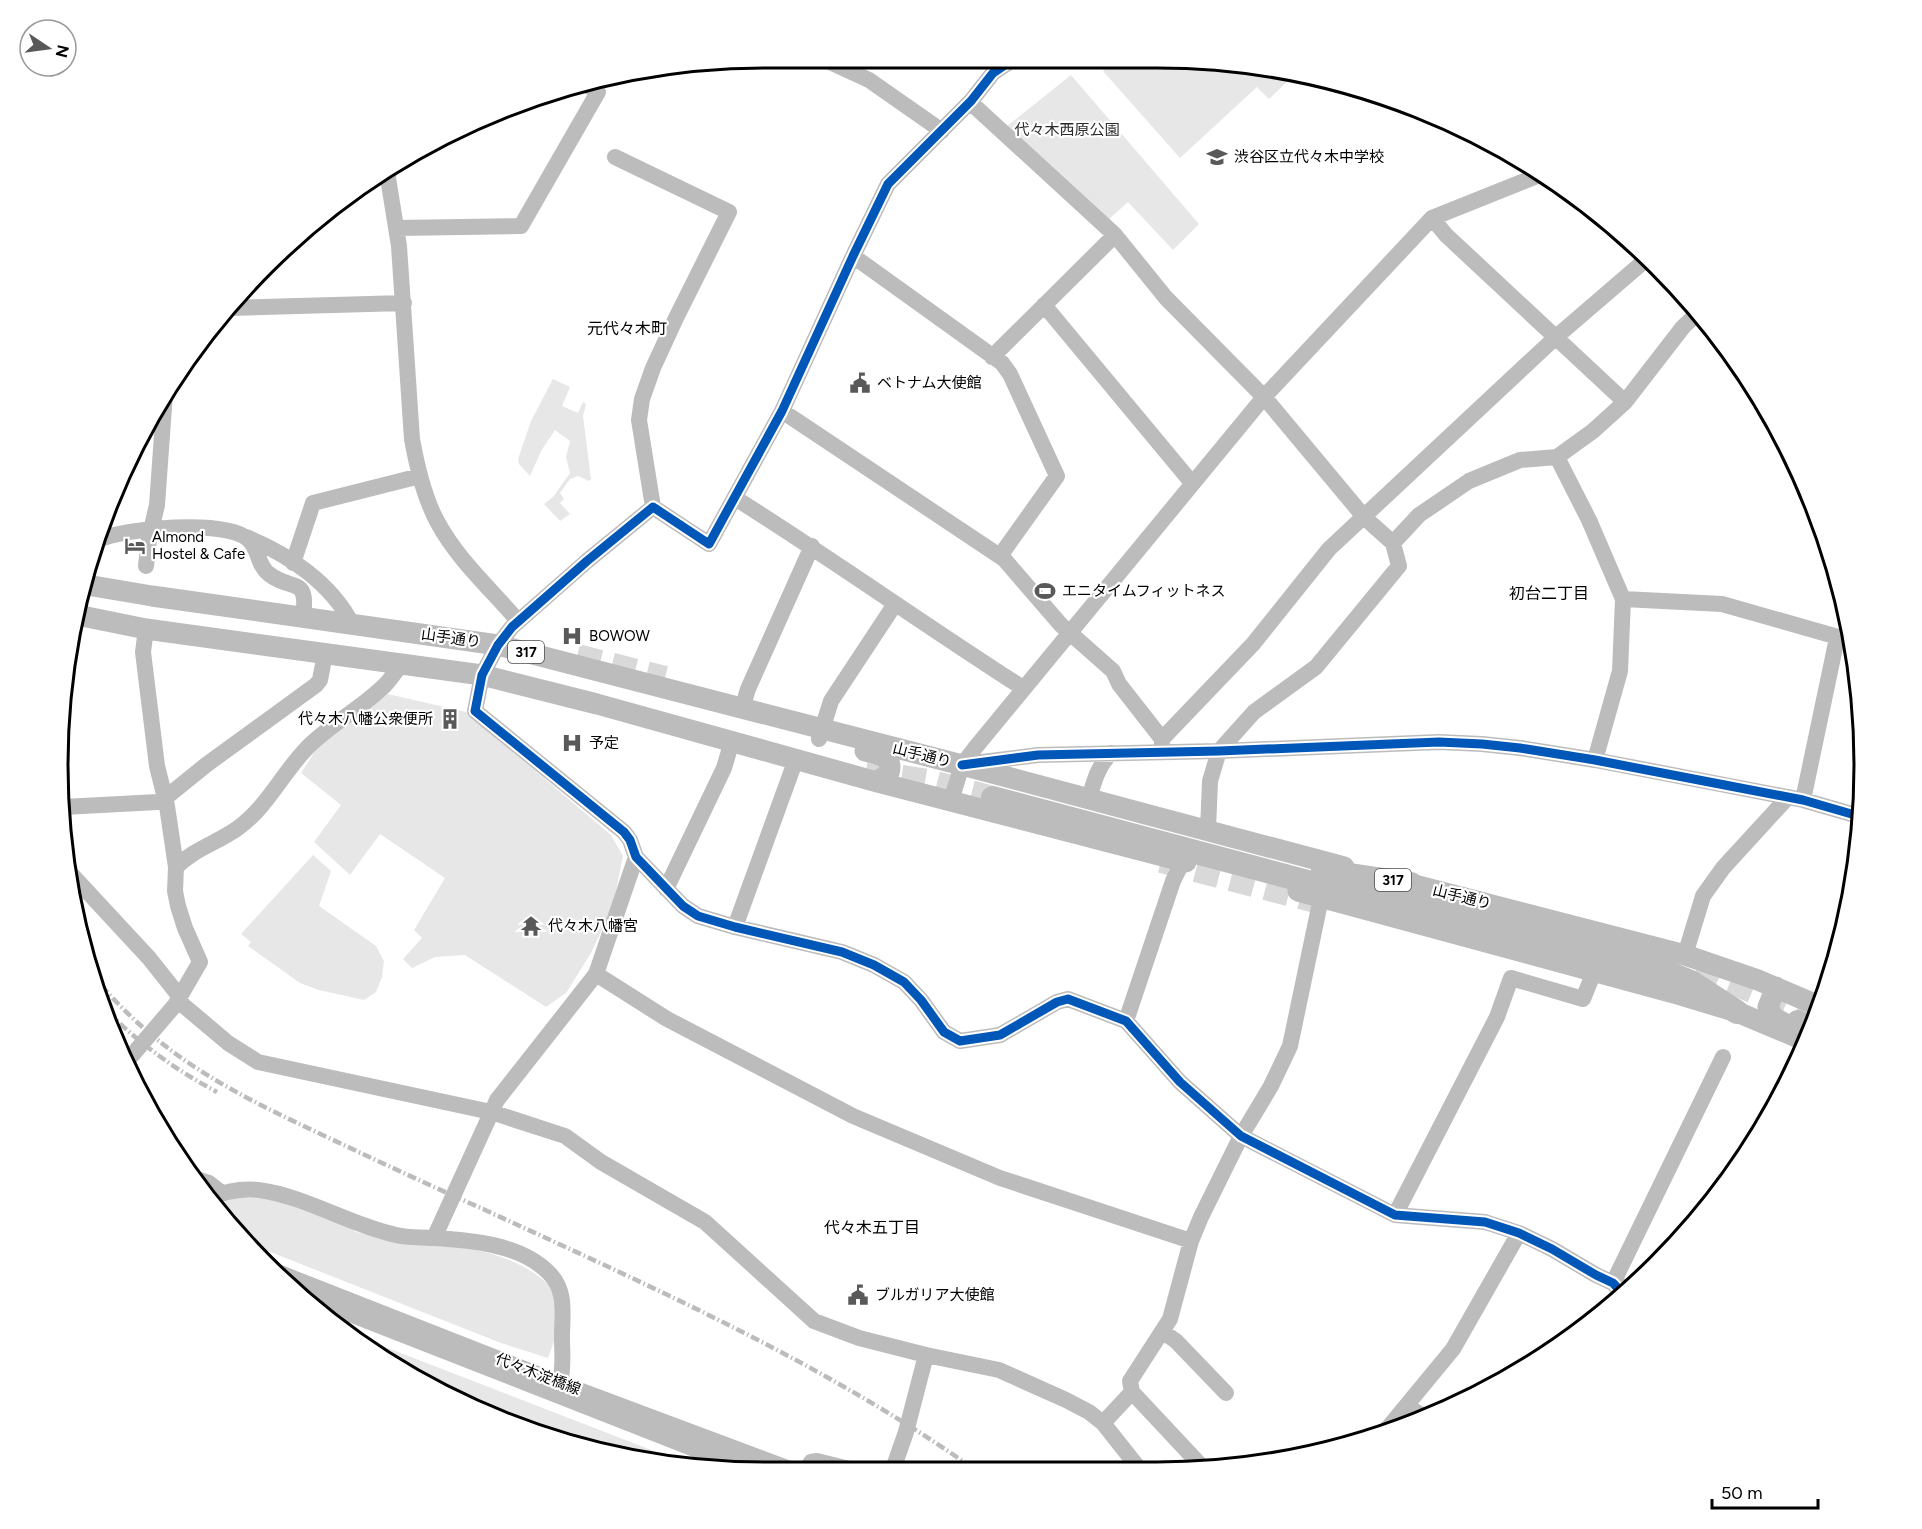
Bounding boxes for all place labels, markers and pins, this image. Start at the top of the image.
school or university icon: 渋谷区立代々木中学校 [1205,145,1229,169]
place label: 渋谷区立代々木中学校 [1234,148,1384,166]
public building icon: ベトナム大使館 [848,371,872,395]
place label: ベトナム大使館 [877,374,982,392]
place label: Almond Hostel & Cafe [152,528,245,563]
hotel icon: Almond Hostel & Cafe [123,534,147,558]
sports icon: エニタイムフィットネス [1033,579,1057,603]
place label: エニタイムフィットネス [1062,582,1226,600]
hospital icon: BOWOW [560,624,584,648]
place label: BOWOW [589,627,651,645]
building icon: 代々木八幡公衆便所 [438,707,462,731]
place label: 代々木八幡公衆便所 [298,710,433,728]
hospital icon: 予定 [560,731,584,755]
place label: 予定 [589,734,619,752]
temple icon: 代々木八幡宮 [519,914,543,938]
place label: 代々木八幡宮 [548,917,638,935]
public building icon: ブルガリア大使館 [846,1283,870,1307]
place label: ブルガリア大使館 [875,1286,995,1304]

